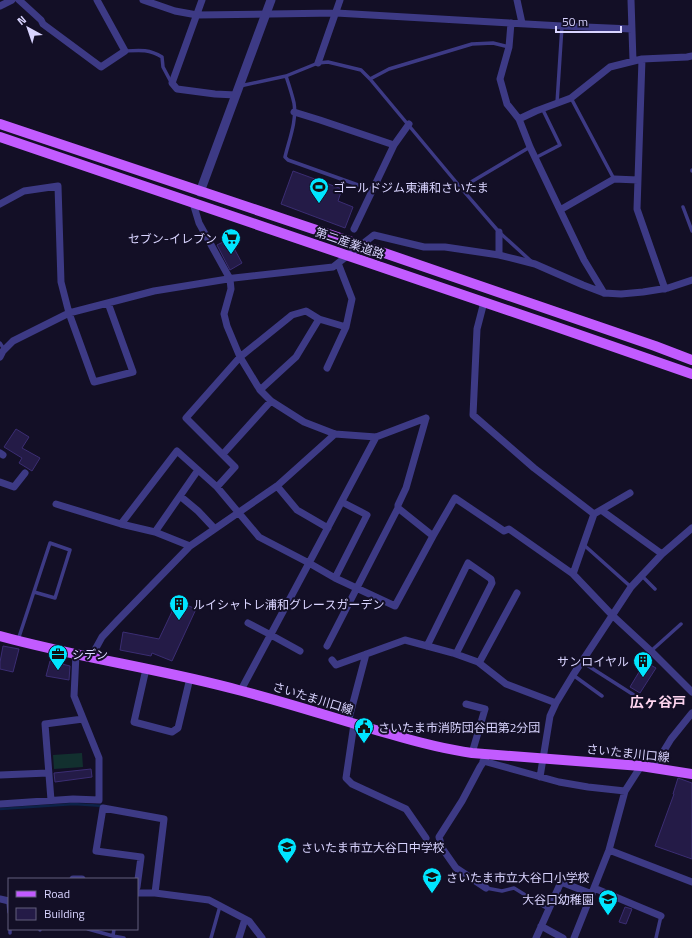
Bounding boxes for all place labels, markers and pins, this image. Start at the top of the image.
sports icon: ゴールドジム東浦和さいたま [308,176,330,204]
place label: ゴールドジム東浦和さいたま [333,178,489,197]
supermarket icon: セブン-イレブン [220,227,242,255]
place label: セブン-イレブン [128,229,217,248]
building icon: ルイシャトレ浦和グレースガーデン [168,593,190,621]
place label: ルイシャトレ浦和グレースガーデン [193,595,384,614]
office icon: シデン [47,643,69,671]
place label: シデン [72,645,108,664]
building icon: サンロイヤル [632,650,654,678]
place label: サンロイヤル [557,652,629,671]
public building icon: さいたま市消防団谷田第2分団 [353,716,375,744]
place label: さいたま市消防団谷田第2分団 [378,718,540,737]
school or university icon: さいたま市立大谷口中学校 [276,836,298,864]
place label: さいたま市立大谷口中学校 [301,838,445,857]
school or university icon: さいたま市立大谷口小学校 [421,866,443,894]
place label: さいたま市立大谷口小学校 [446,868,590,887]
school or university icon: 大谷口幼稚園 [597,888,619,916]
place label: 大谷口幼稚園 [522,890,594,909]

